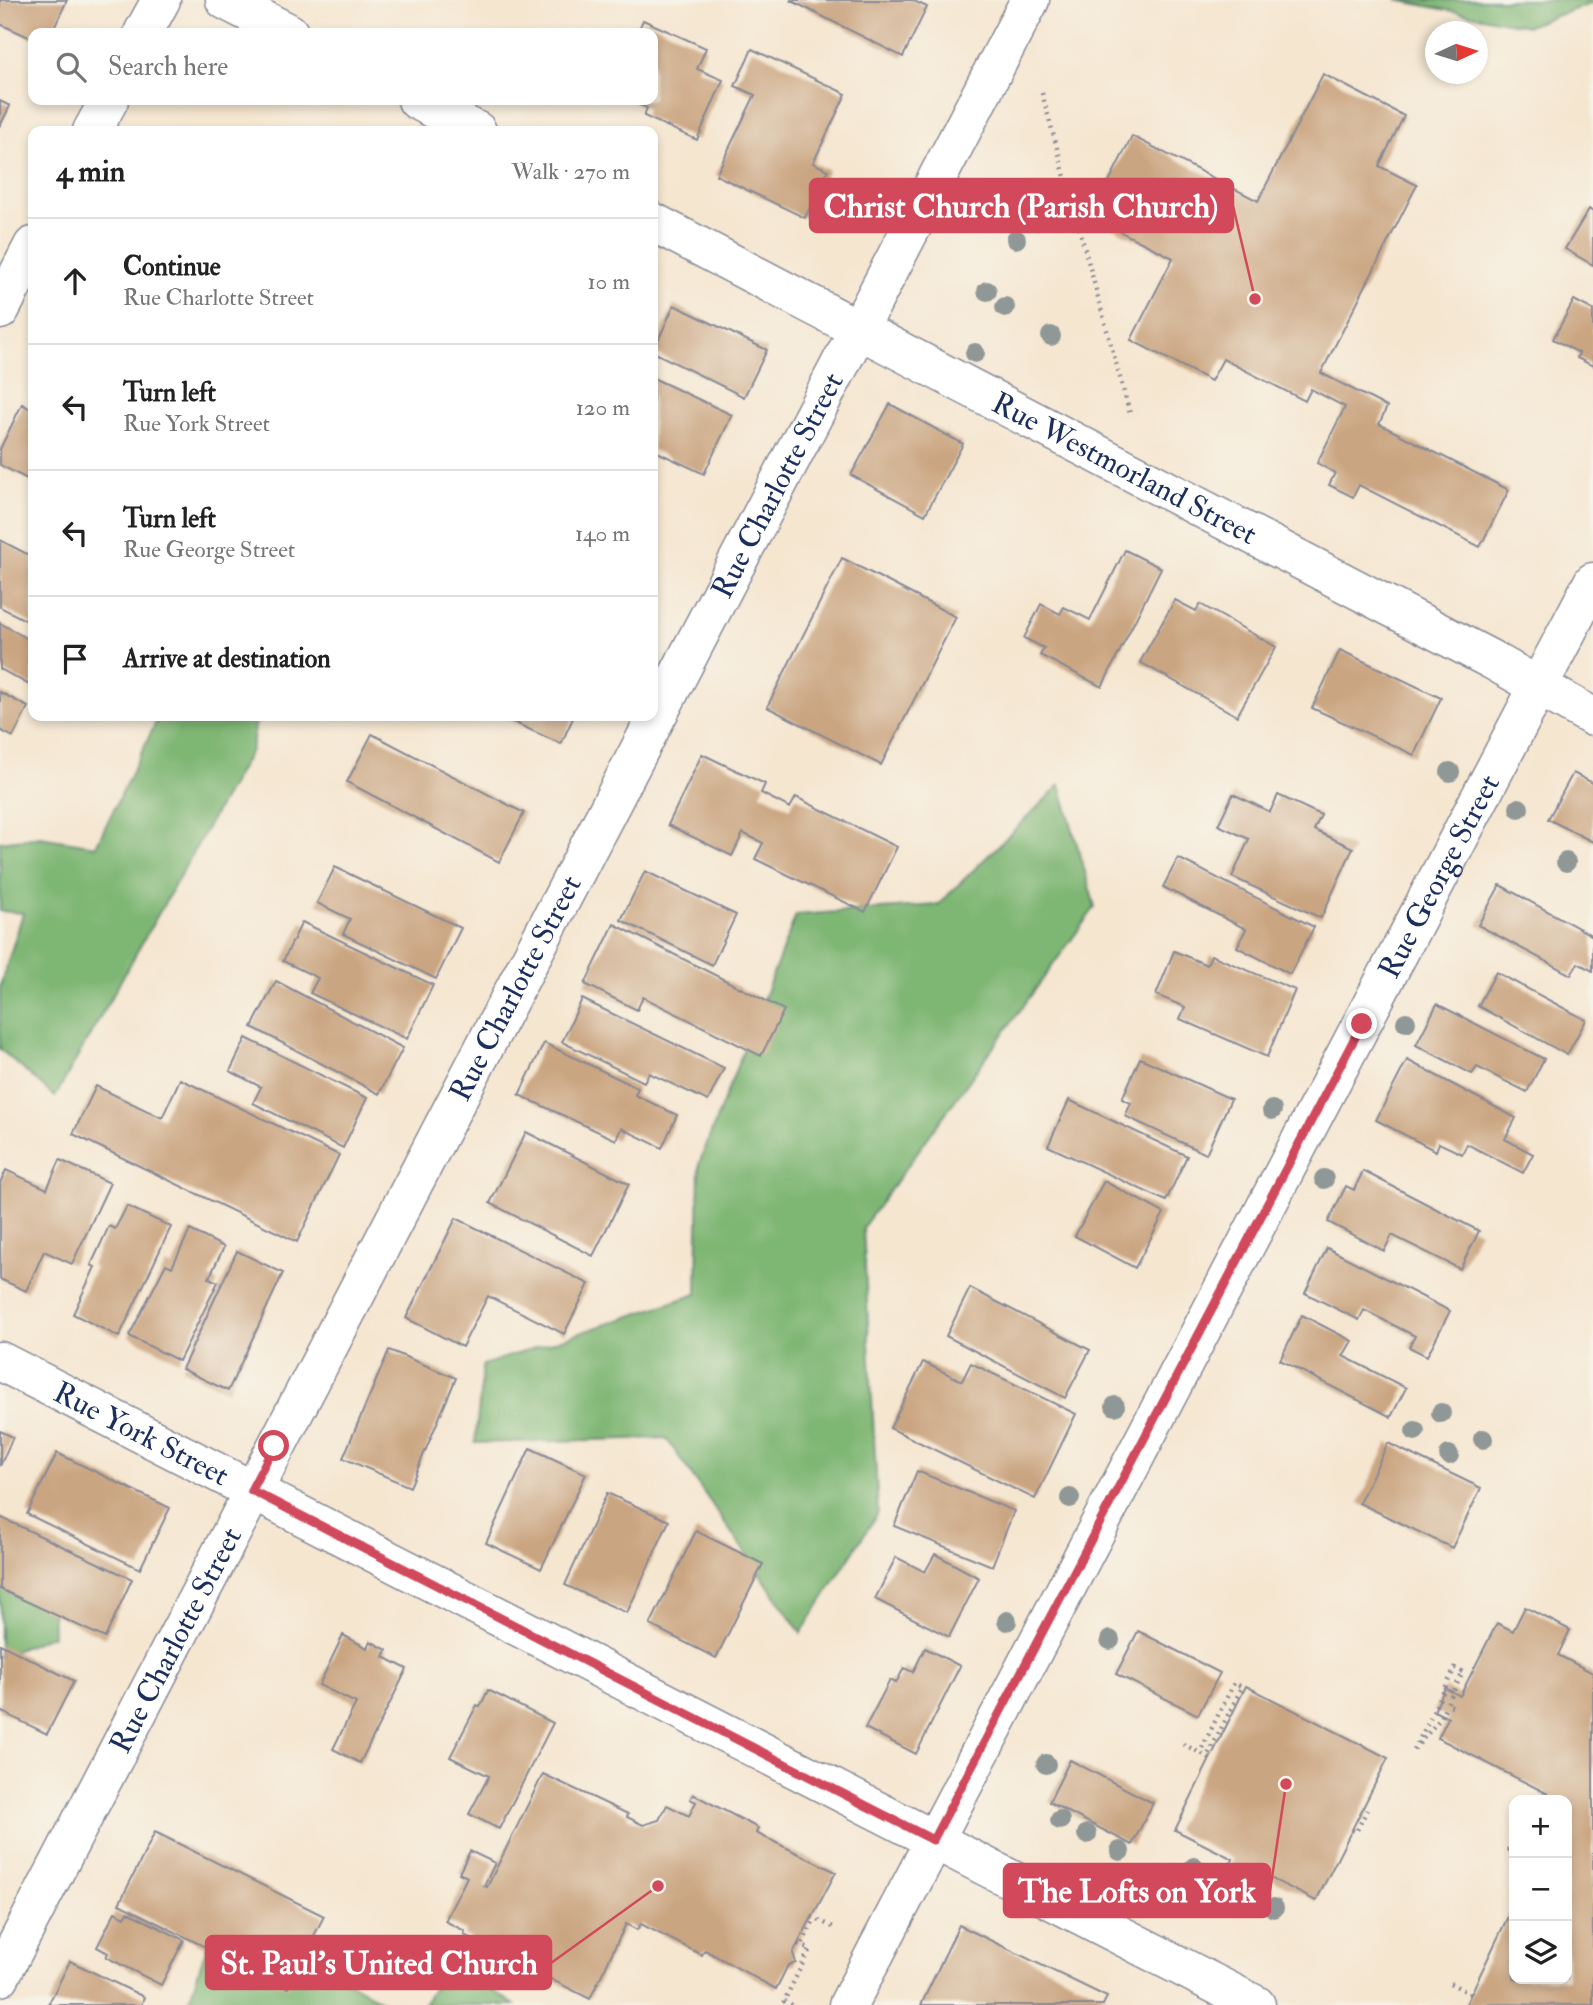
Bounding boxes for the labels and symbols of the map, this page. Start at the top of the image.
north arrow [1425,21,1488,84]
callout: Christ Church (Parish Church) [810,179,1233,232]
text: Christ Church (Parish Church) [824,187,1218,227]
street label: Rue Charlotte Street [703,366,851,604]
street label: Rue Westmorland Street [986,384,1264,553]
street label: Rue George Street [1370,768,1508,985]
street label: Rue Charlotte Street [441,869,589,1107]
route end [1346,1008,1377,1039]
street label: Rue York Street [48,1373,236,1494]
route start [258,1430,289,1461]
street label: Rue Charlotte Street [102,1521,250,1759]
callout: The Lofts on York [1004,1864,1270,1917]
text: The Lofts on York [1017,1872,1257,1912]
callout: St. Paul's United Church [206,1936,551,1989]
text: St. Paul's United Church [220,1944,538,1984]

